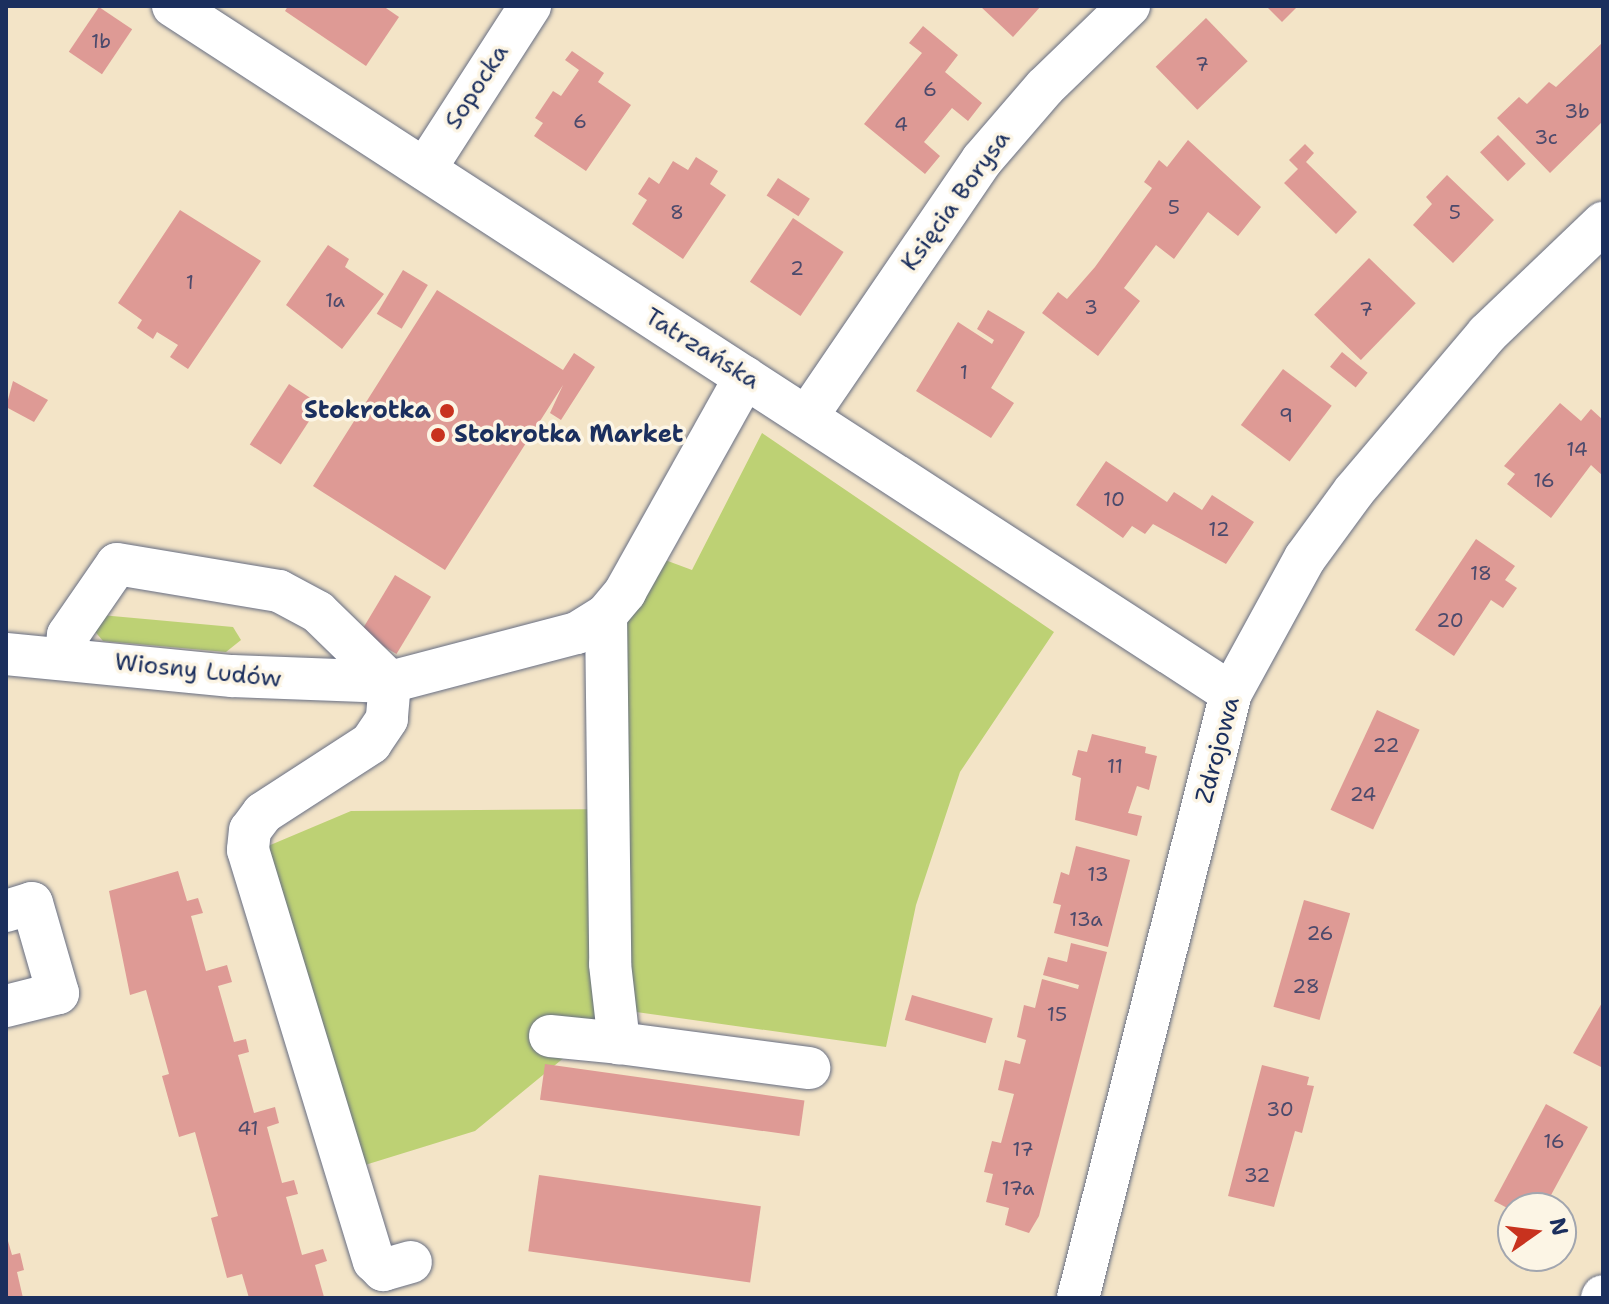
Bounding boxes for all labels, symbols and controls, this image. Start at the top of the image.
house number: 1b [91,29,111,53]
street label: Sopocka [439,39,515,135]
house number: 7 [1195,52,1209,76]
house number: 6 [923,77,937,101]
house number: 3b [1564,99,1590,123]
house number: 6 [573,109,587,133]
house number: 4 [894,112,908,136]
street label: Księcia Borysa [896,125,1016,277]
house number: 3c [1534,125,1558,149]
house number: 5 [1168,195,1180,219]
house number: 8 [670,200,684,224]
house number: 5 [1449,200,1461,224]
house number: 2 [790,256,804,280]
house number: 1 [186,270,194,294]
house number: 1a [325,288,345,312]
house number: 3 [1084,295,1098,319]
house number: 7 [1359,297,1373,321]
street label: Tatrzańska [639,302,765,396]
house number: 1 [960,360,968,384]
place label: Stokrotka [304,397,431,425]
marker: Stokrotka [438,402,456,420]
house number: 9 [1279,403,1293,427]
place label: Stokrotka Market [454,421,684,449]
marker: Stokrotka Market [429,426,447,444]
house number: 14 [1566,437,1588,461]
house number: 16 [1533,468,1555,492]
house number: 10 [1103,487,1125,511]
house number: 12 [1208,517,1230,541]
house number: 18 [1470,561,1492,585]
house number: 20 [1436,608,1464,632]
street label: Wiosny Ludów [113,648,283,694]
street label: Zdrojowa [1190,694,1246,806]
house number: 22 [1373,733,1399,757]
house number: 11 [1107,754,1123,778]
house number: 24 [1350,782,1376,806]
house number: 13 [1087,862,1109,886]
house number: 13a [1069,907,1103,931]
house number: 26 [1306,921,1334,945]
house number: 28 [1292,974,1320,998]
house number: 15 [1047,1002,1067,1026]
house number: 30 [1266,1097,1294,1121]
house number: 41 [237,1116,259,1140]
house number: 16 [1543,1129,1565,1153]
house number: 17 [1012,1137,1034,1161]
house number: 32 [1244,1163,1270,1187]
house number: 17a [1002,1176,1034,1200]
north arrow [1497,1192,1577,1272]
text: N [1543,1215,1575,1239]

